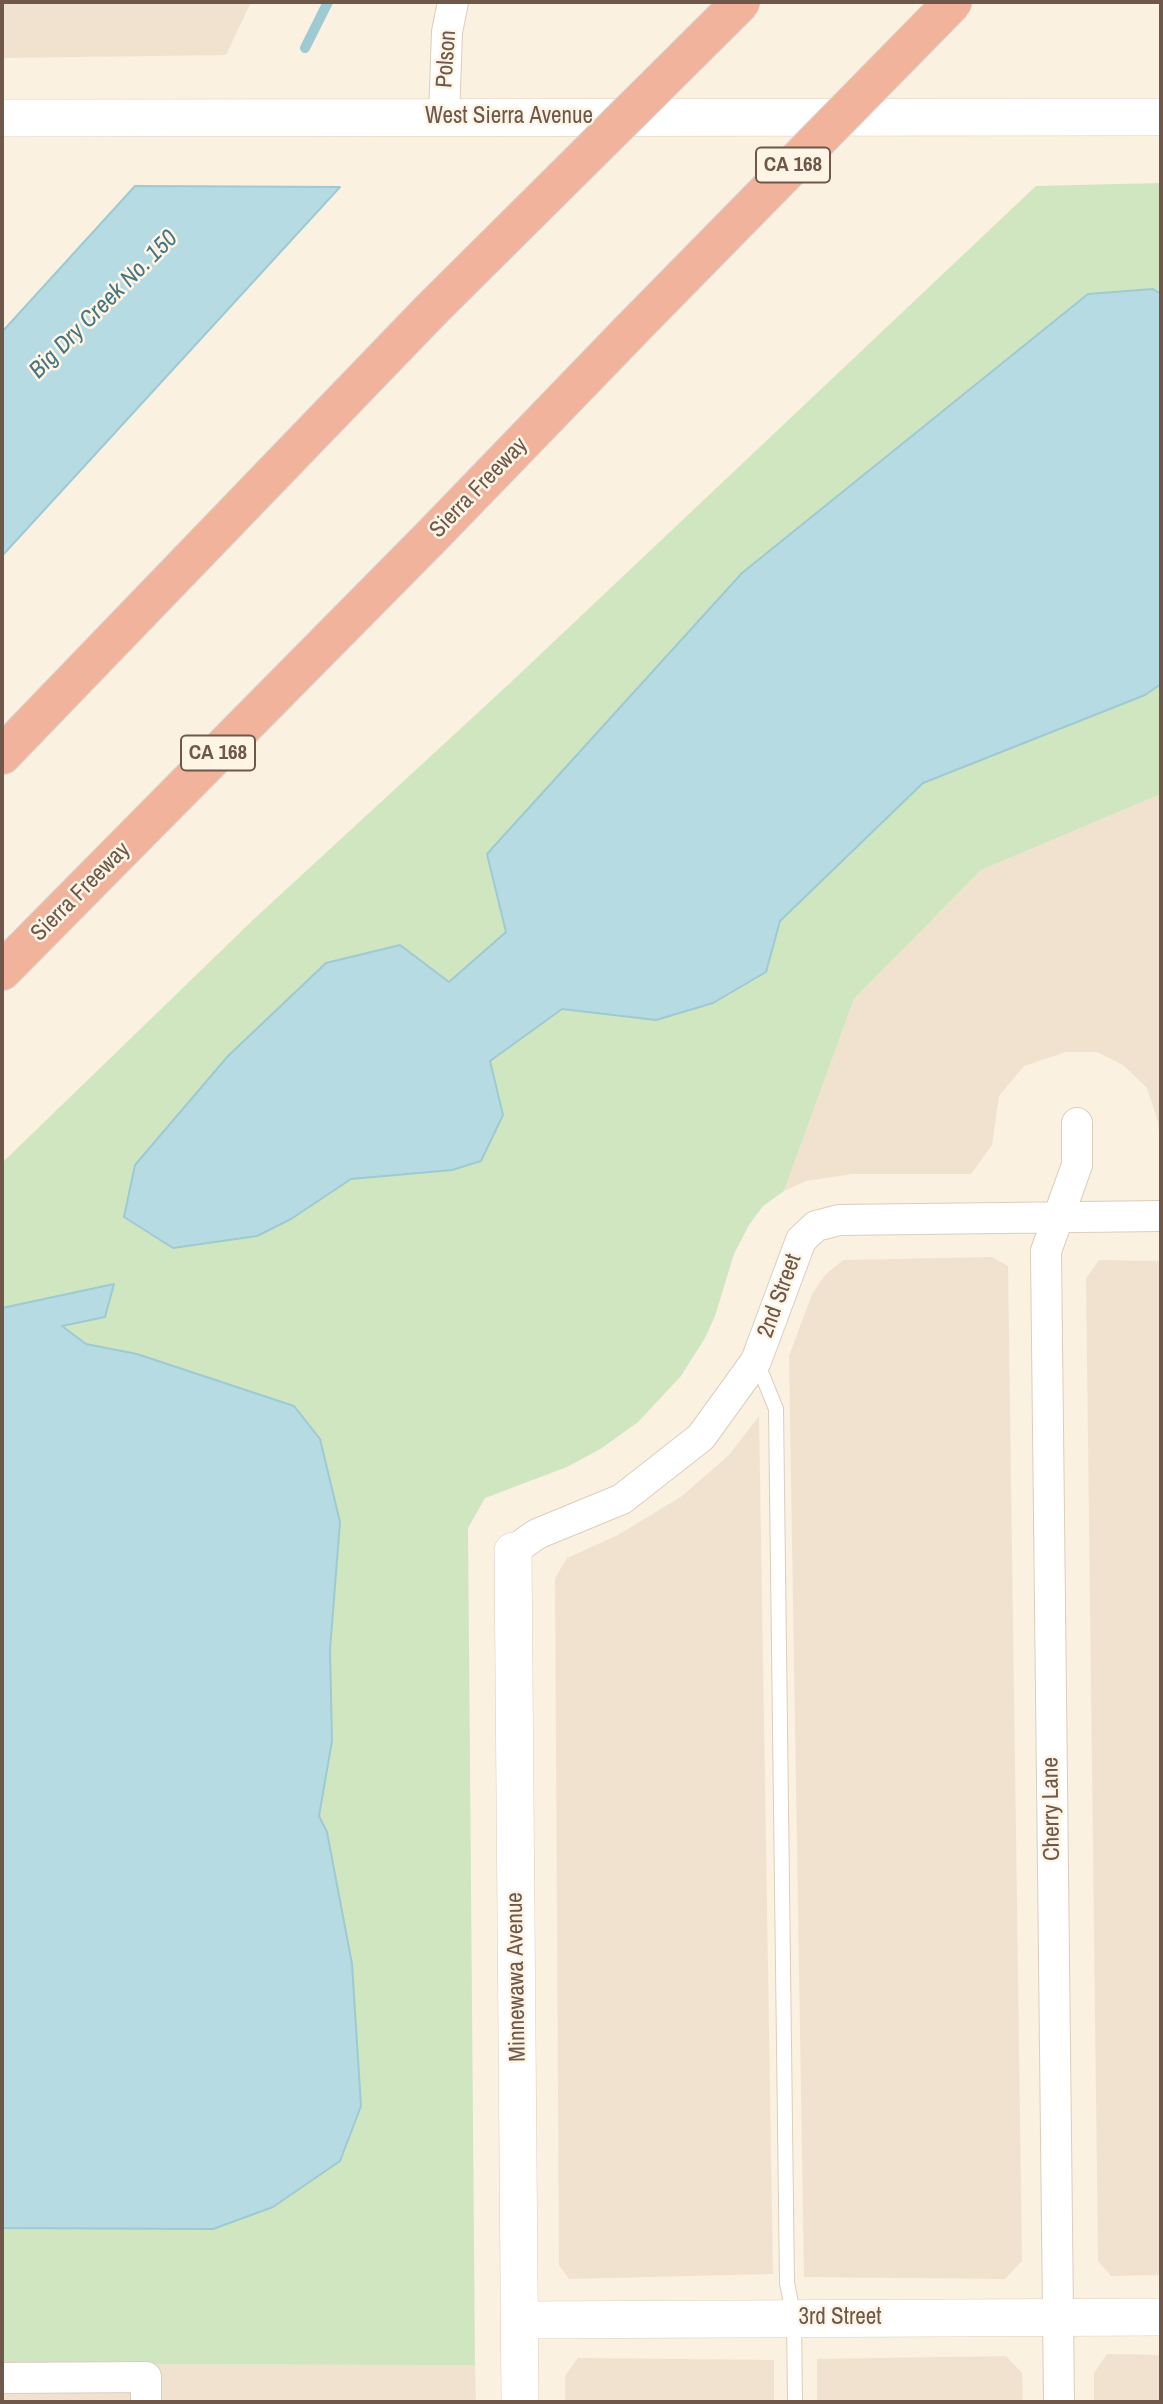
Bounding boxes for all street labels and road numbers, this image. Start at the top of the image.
street label: Polson [431,29,463,89]
street label: West Sierra Avenue [425,103,593,131]
road number: CA 168 [756,148,830,182]
street label: Sierra Freeway [424,432,534,544]
road number: CA 168 [181,736,255,770]
street label: Sierra Freeway [26,837,136,947]
street label: 2nd Street [752,1250,808,1342]
street label: Cherry Lane [1037,1757,1067,1861]
street label: Minnewawa Avenue [502,1892,532,2062]
street label: 3rd Street [799,2304,881,2332]

